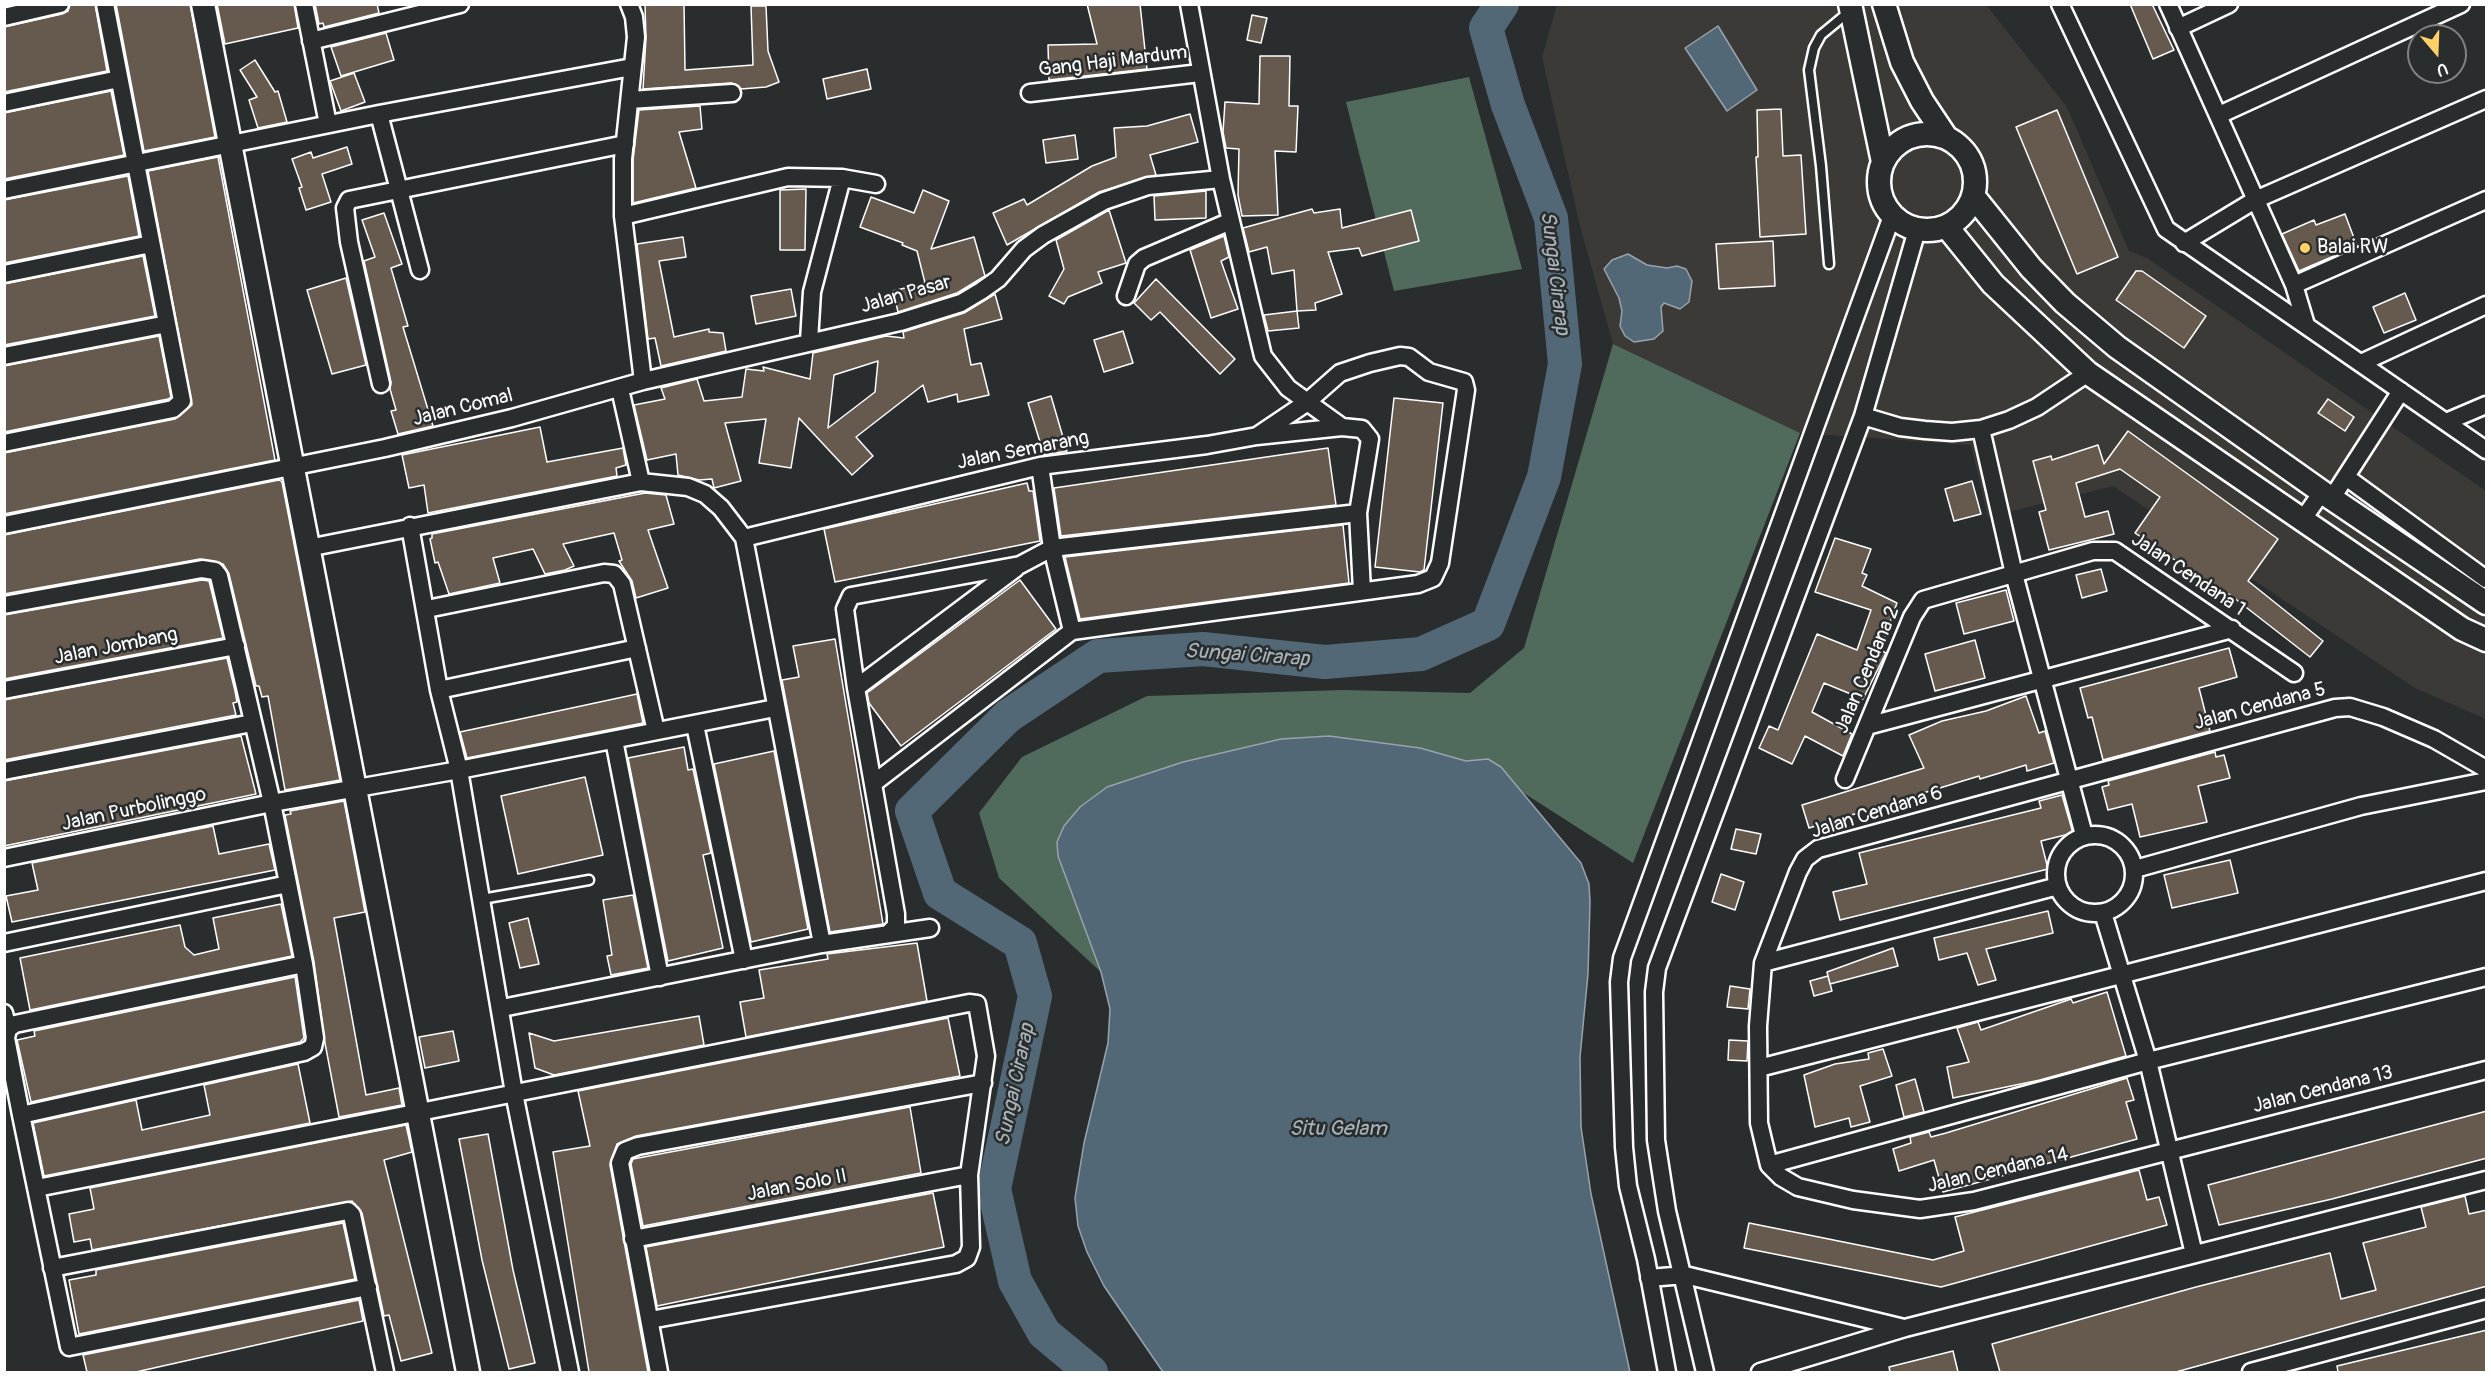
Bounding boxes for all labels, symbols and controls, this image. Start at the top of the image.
north arrow [2407,24,2467,84]
street label: Gang Haji Mardum [1037,41,1189,83]
text: U [2434,58,2450,80]
water label: Sungai Cirarap [1534,210,1574,336]
place label: Balai RW [2317,236,2388,260]
marker: Balai RW [2298,241,2312,255]
street label: Jalan Pasar [858,271,954,319]
street label: Jalan Comal [410,384,516,432]
street label: Jalan Semarang [955,426,1091,476]
street label: Jalan Cendana 1 [2126,528,2250,622]
street label: Jalan Cendana 2 [1830,603,1906,737]
street label: Jalan Jombang [52,623,180,671]
water label: Sungai Cirarap [1184,639,1310,673]
street label: Jalan Cendana 5 [2191,678,2329,736]
street label: Jalan Cendana 6 [1808,782,1946,844]
street label: Jalan Purbolinggo [60,783,208,837]
water label: Sungai Cirarap [991,1022,1041,1148]
street label: Jalan Cendana 13 [2250,1061,2396,1119]
water label: Situ Gelam [1289,1117,1387,1143]
street label: Jalan Cendana 14 [1925,1143,2071,1199]
street label: Jalan Solo II [745,1165,849,1207]

